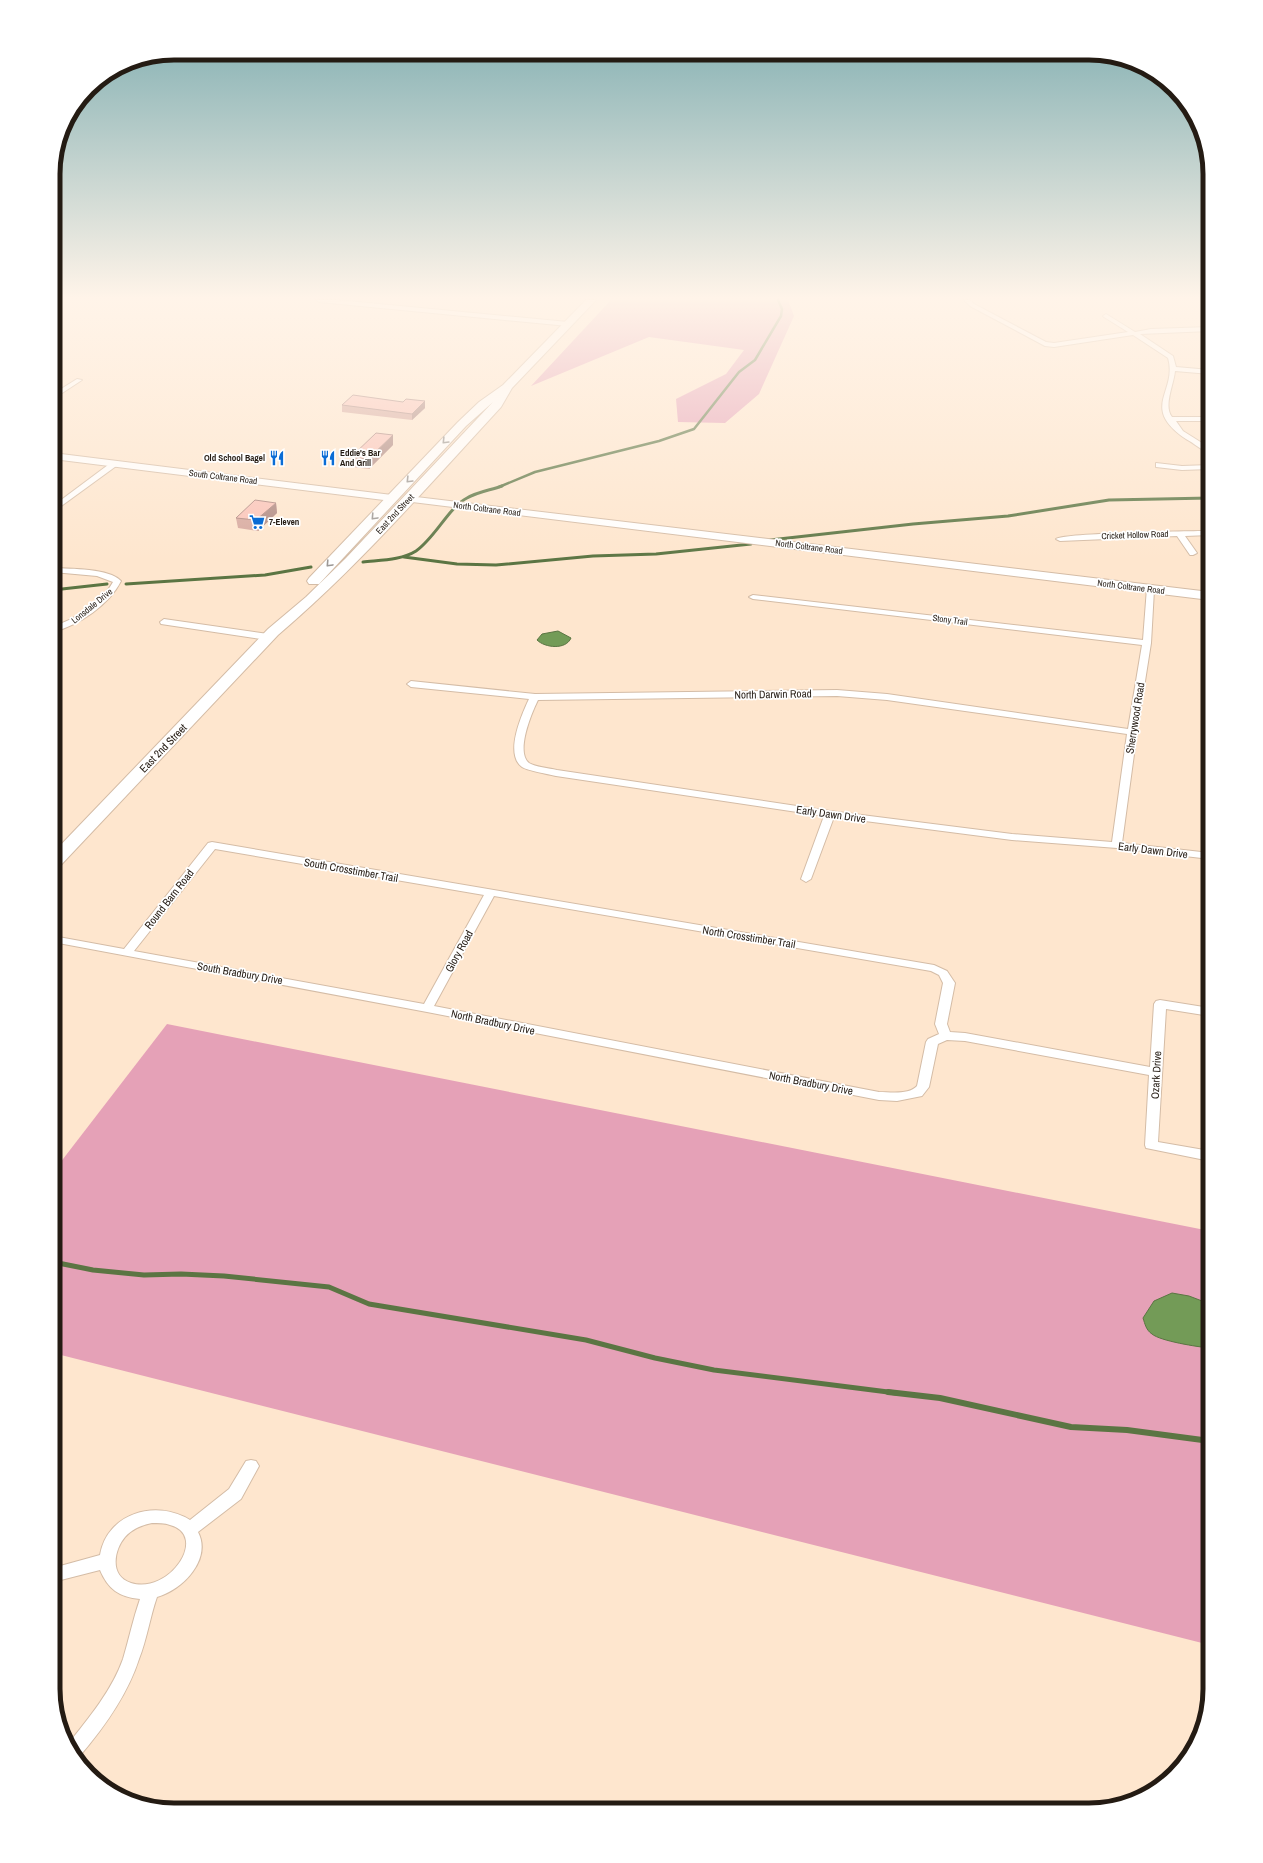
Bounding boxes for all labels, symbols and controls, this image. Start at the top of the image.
one-way arrow [443,437,450,444]
place label: Eddie's Bar And Grill [340,447,380,469]
restaurant icon: Old School Bagel [268,449,286,467]
restaurant icon: Eddie's Bar And Grill [319,449,337,467]
place label: Old School Bagel [204,452,265,464]
street label: South Coltrane Road [188,467,258,487]
one-way arrow [406,475,414,483]
street label: East 2nd Street [373,491,417,537]
street label: North Coltrane Road [453,499,521,519]
one-way arrow [371,512,379,520]
supermarket icon: 7-Eleven [248,513,266,531]
place label: 7-Eleven [269,516,300,528]
street label: Cricket Hollow Road [1101,528,1169,542]
street label: North Coltrane Road [775,537,843,557]
one-way arrow [327,560,334,567]
street label: North Coltrane Road [1097,577,1165,597]
street label: Lonsdale Drive [69,586,115,626]
street label: Stony Trail [932,612,969,628]
street label: Sherrywood Road [1122,681,1148,755]
street label: North Darwin Road [734,686,812,702]
street label: East 2nd Street [136,720,190,775]
street label: Early Dawn Drive [795,802,867,826]
street label: Early Dawn Drive [1117,839,1189,861]
street label: South Crosstimber Trail [303,855,399,885]
street label: Round Barn Road [141,866,197,932]
street label: North Crosstimber Trail [702,923,796,951]
street label: Glory Road [442,928,476,974]
street label: South Bradbury Drive [196,959,284,987]
street label: North Bradbury Drive [450,1006,536,1038]
street label: Ozark Drive [1148,1051,1164,1099]
street label: North Bradbury Drive [768,1068,854,1098]

